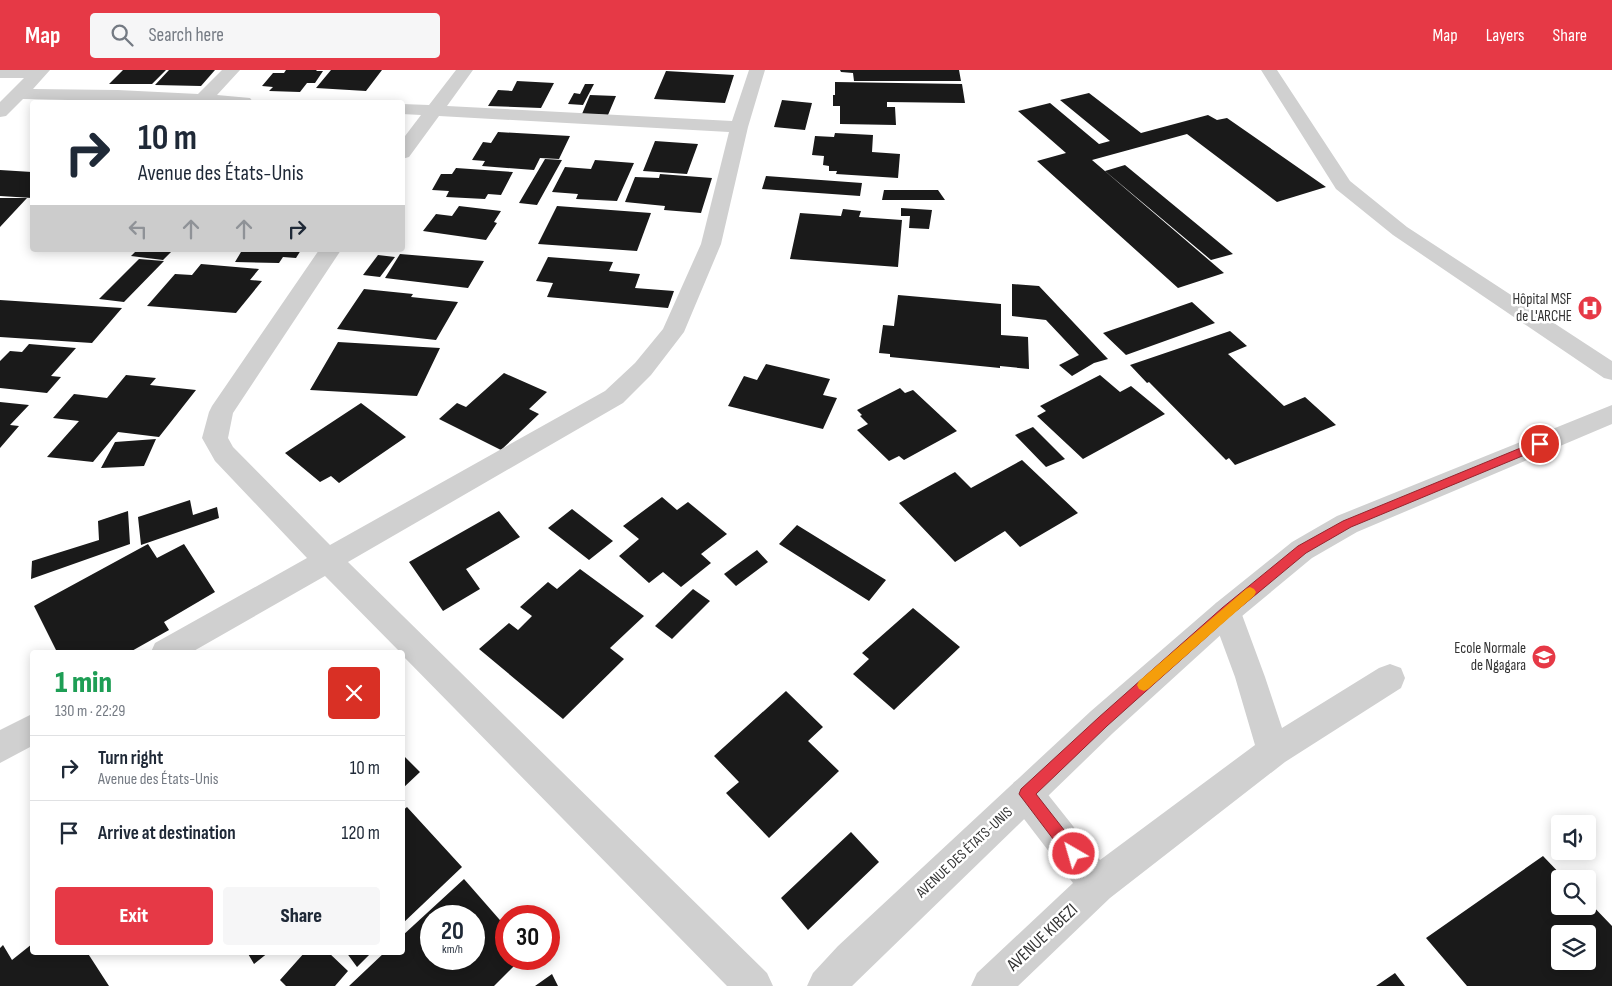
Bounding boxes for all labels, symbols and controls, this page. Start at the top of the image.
search box [90,13,440,58]
text: Map [25,21,60,50]
icon: search [108,21,136,49]
text: Search here [148,24,224,47]
text: Map [1433,25,1458,46]
text: Layers [1486,25,1525,46]
text: Share [1553,25,1587,46]
text: 10 m [138,117,197,160]
icon: right [55,120,120,185]
text: Avenue des États-Unis [138,160,304,187]
icon: left [124,215,152,243]
icon: ahead [177,215,205,243]
icon: ahead [230,215,258,243]
icon: right [283,215,311,243]
place label: Hôpital MSF de L'ARCHE [1512,290,1572,326]
hospital icon: Hôpital MSF de L'ARCHE [1577,295,1603,321]
pin [1519,423,1561,465]
icon: arrive [1526,430,1554,458]
place label: Ecole Normale de Ngagara [1454,639,1526,675]
school or university icon: Ecole Normale de Ngagara [1531,644,1557,670]
text: 1 min [55,665,112,701]
button: close [328,667,380,719]
text: 130 m · 22:29 [55,702,125,721]
text: Turn right [98,747,163,770]
icon: right [55,754,83,782]
text: 10 m [350,757,380,780]
text: Avenue des États-Unis [98,770,219,789]
street label: AVENUE DES ÉTATS-UNIS [911,803,1017,903]
map controls [1551,815,1596,970]
button: sound [1551,815,1596,860]
icon: arrive [55,819,83,847]
text: Arrive at destination [98,822,236,845]
text: 120 m [342,822,380,845]
position arrow [1047,827,1099,879]
button: search [1551,870,1596,915]
button: Exit [55,887,213,945]
button: Share [223,887,380,945]
street label: AVENUE KIBEZI [1002,899,1082,976]
speed limit sign: 30 [495,905,560,970]
text: 20 [441,916,464,947]
button: layers [1551,925,1596,970]
text: km/h [442,942,463,957]

